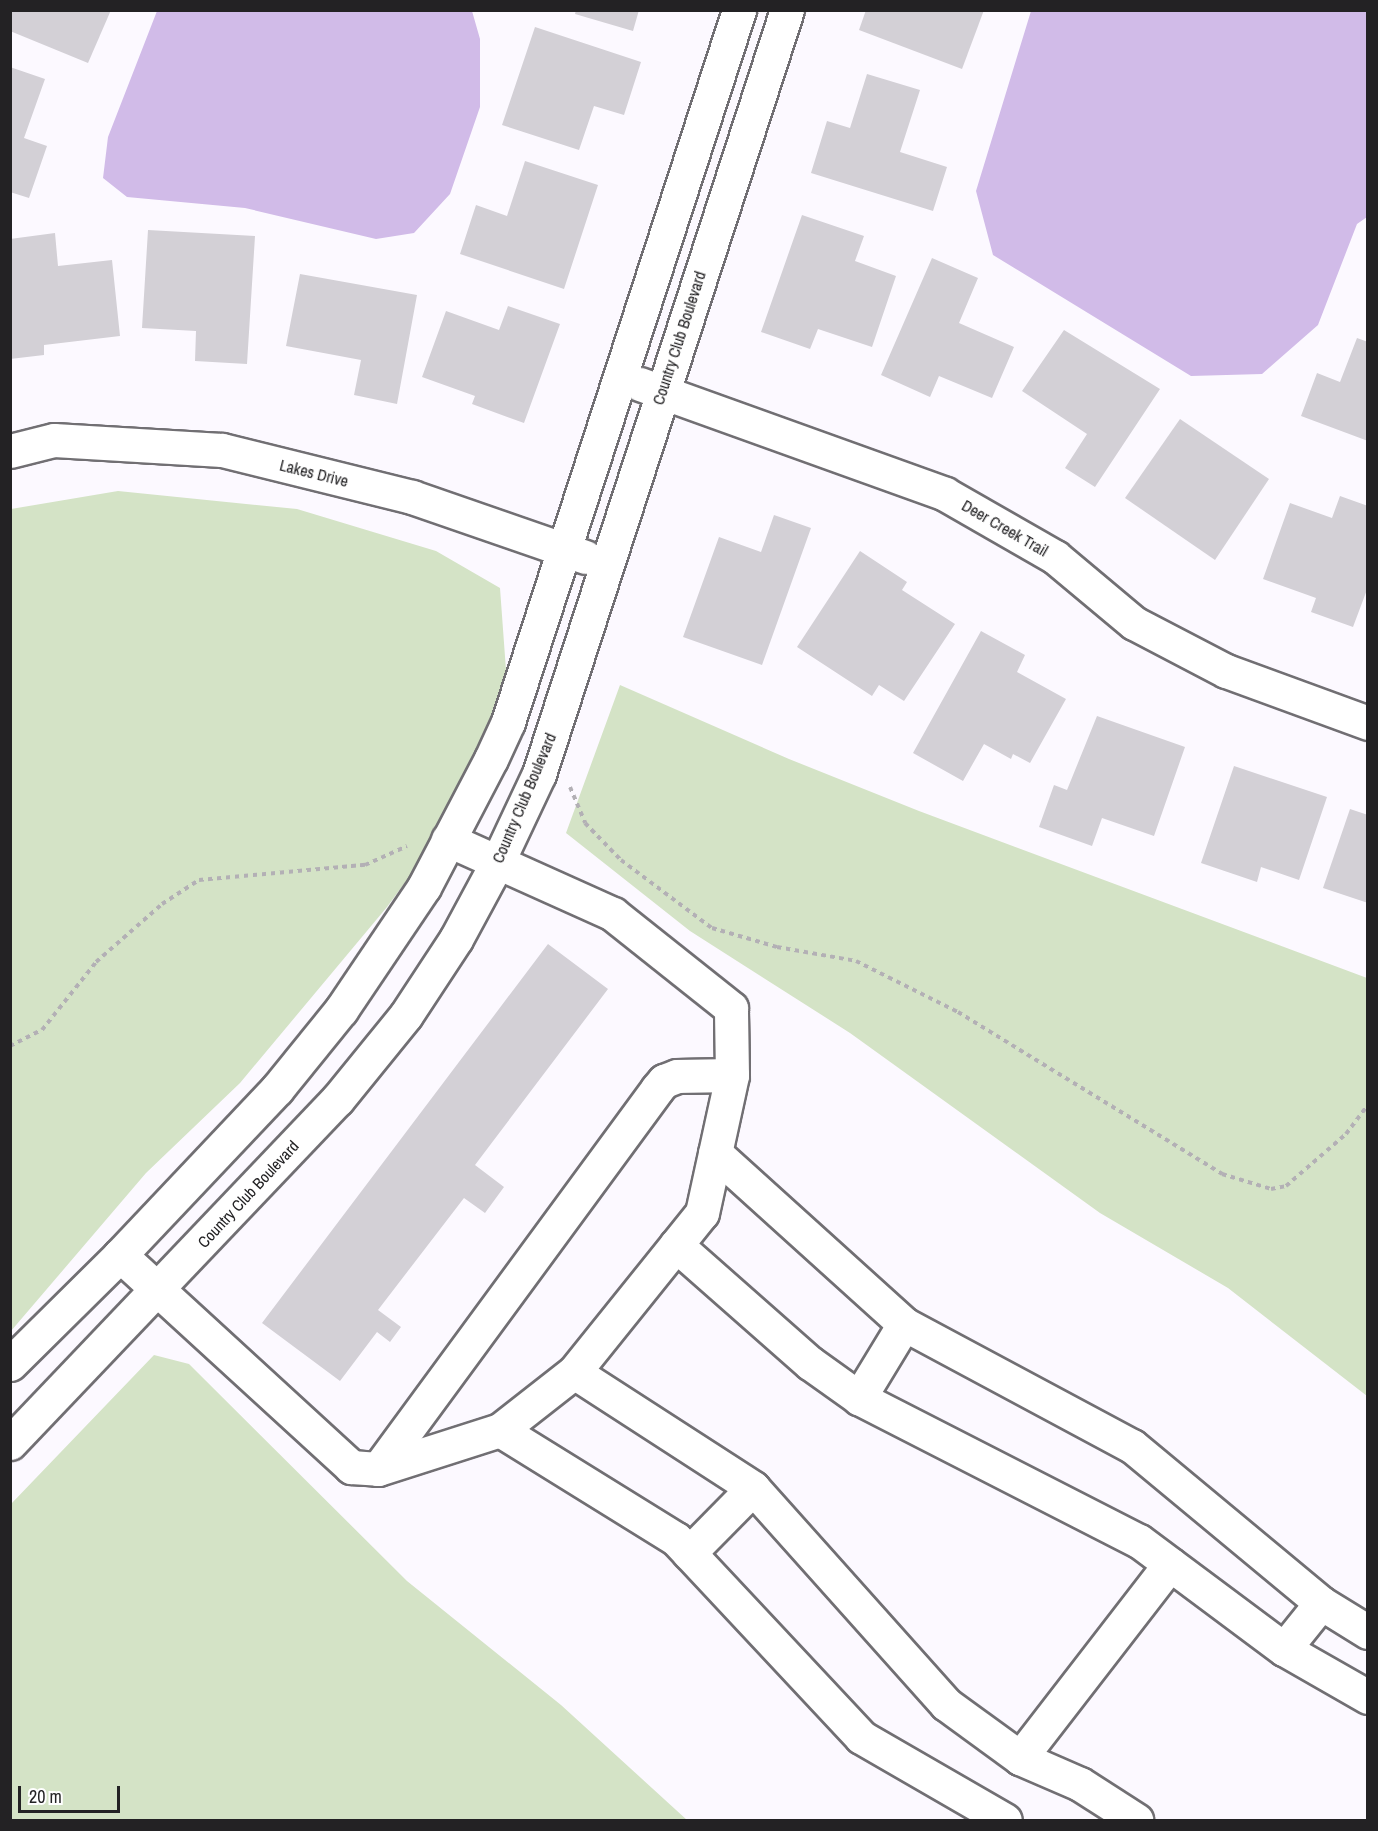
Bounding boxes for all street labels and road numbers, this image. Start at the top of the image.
street label: Country Club Boulevard [648,269,710,407]
street label: Lakes Drive [278,455,350,491]
street label: Deer Creek Trail [958,496,1052,560]
street label: Country Club Boulevard [488,730,560,866]
street label: Country Club Boulevard [193,1137,303,1251]

